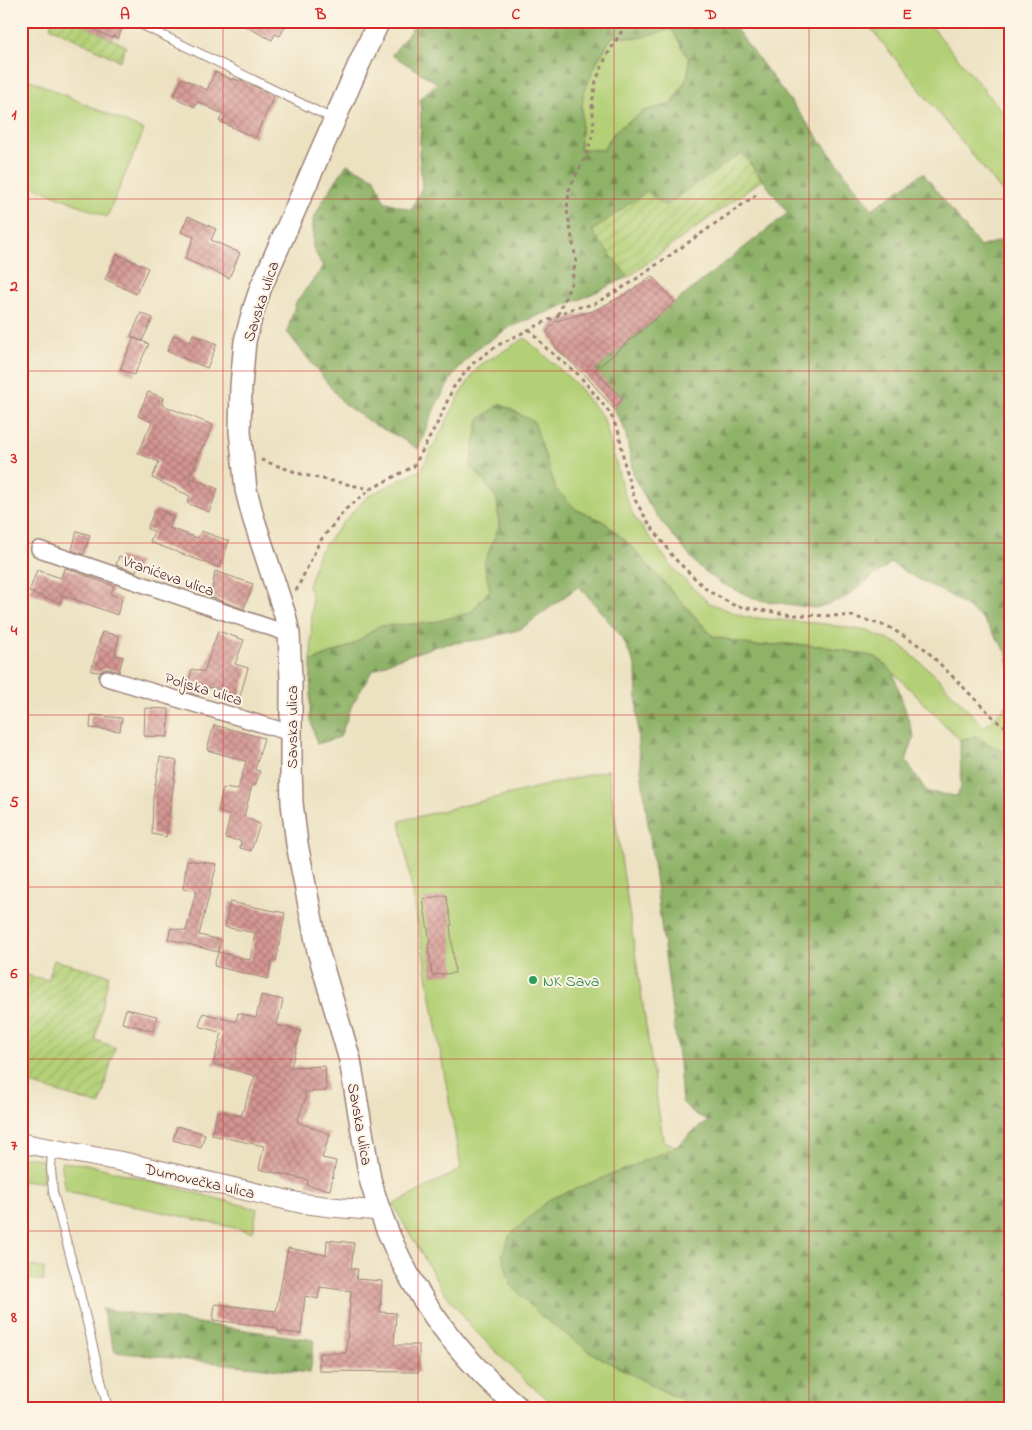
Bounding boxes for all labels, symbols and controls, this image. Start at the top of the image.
text: A [120,3,130,27]
text: B [315,3,327,27]
text: C [512,3,521,27]
text: D [704,3,717,27]
text: E [902,3,912,27]
text: 1 [11,103,17,127]
street label: Savska ulica [238,258,286,345]
text: 2 [9,275,18,299]
text: 3 [10,447,18,471]
street label: Vranićeva ulica [118,550,217,604]
text: 4 [10,619,18,643]
street label: Poljska ulica [162,667,245,713]
street label: Savska ulica [281,685,305,769]
text: 5 [9,791,19,815]
text: 6 [9,962,18,986]
place label: NK Sava [543,970,599,994]
marker: NK Sava [527,974,539,986]
street label: Savska ulica [340,1081,378,1167]
text: 7 [11,1134,18,1158]
street label: Dumovečka ulica [141,1157,257,1206]
text: 8 [10,1306,17,1330]

